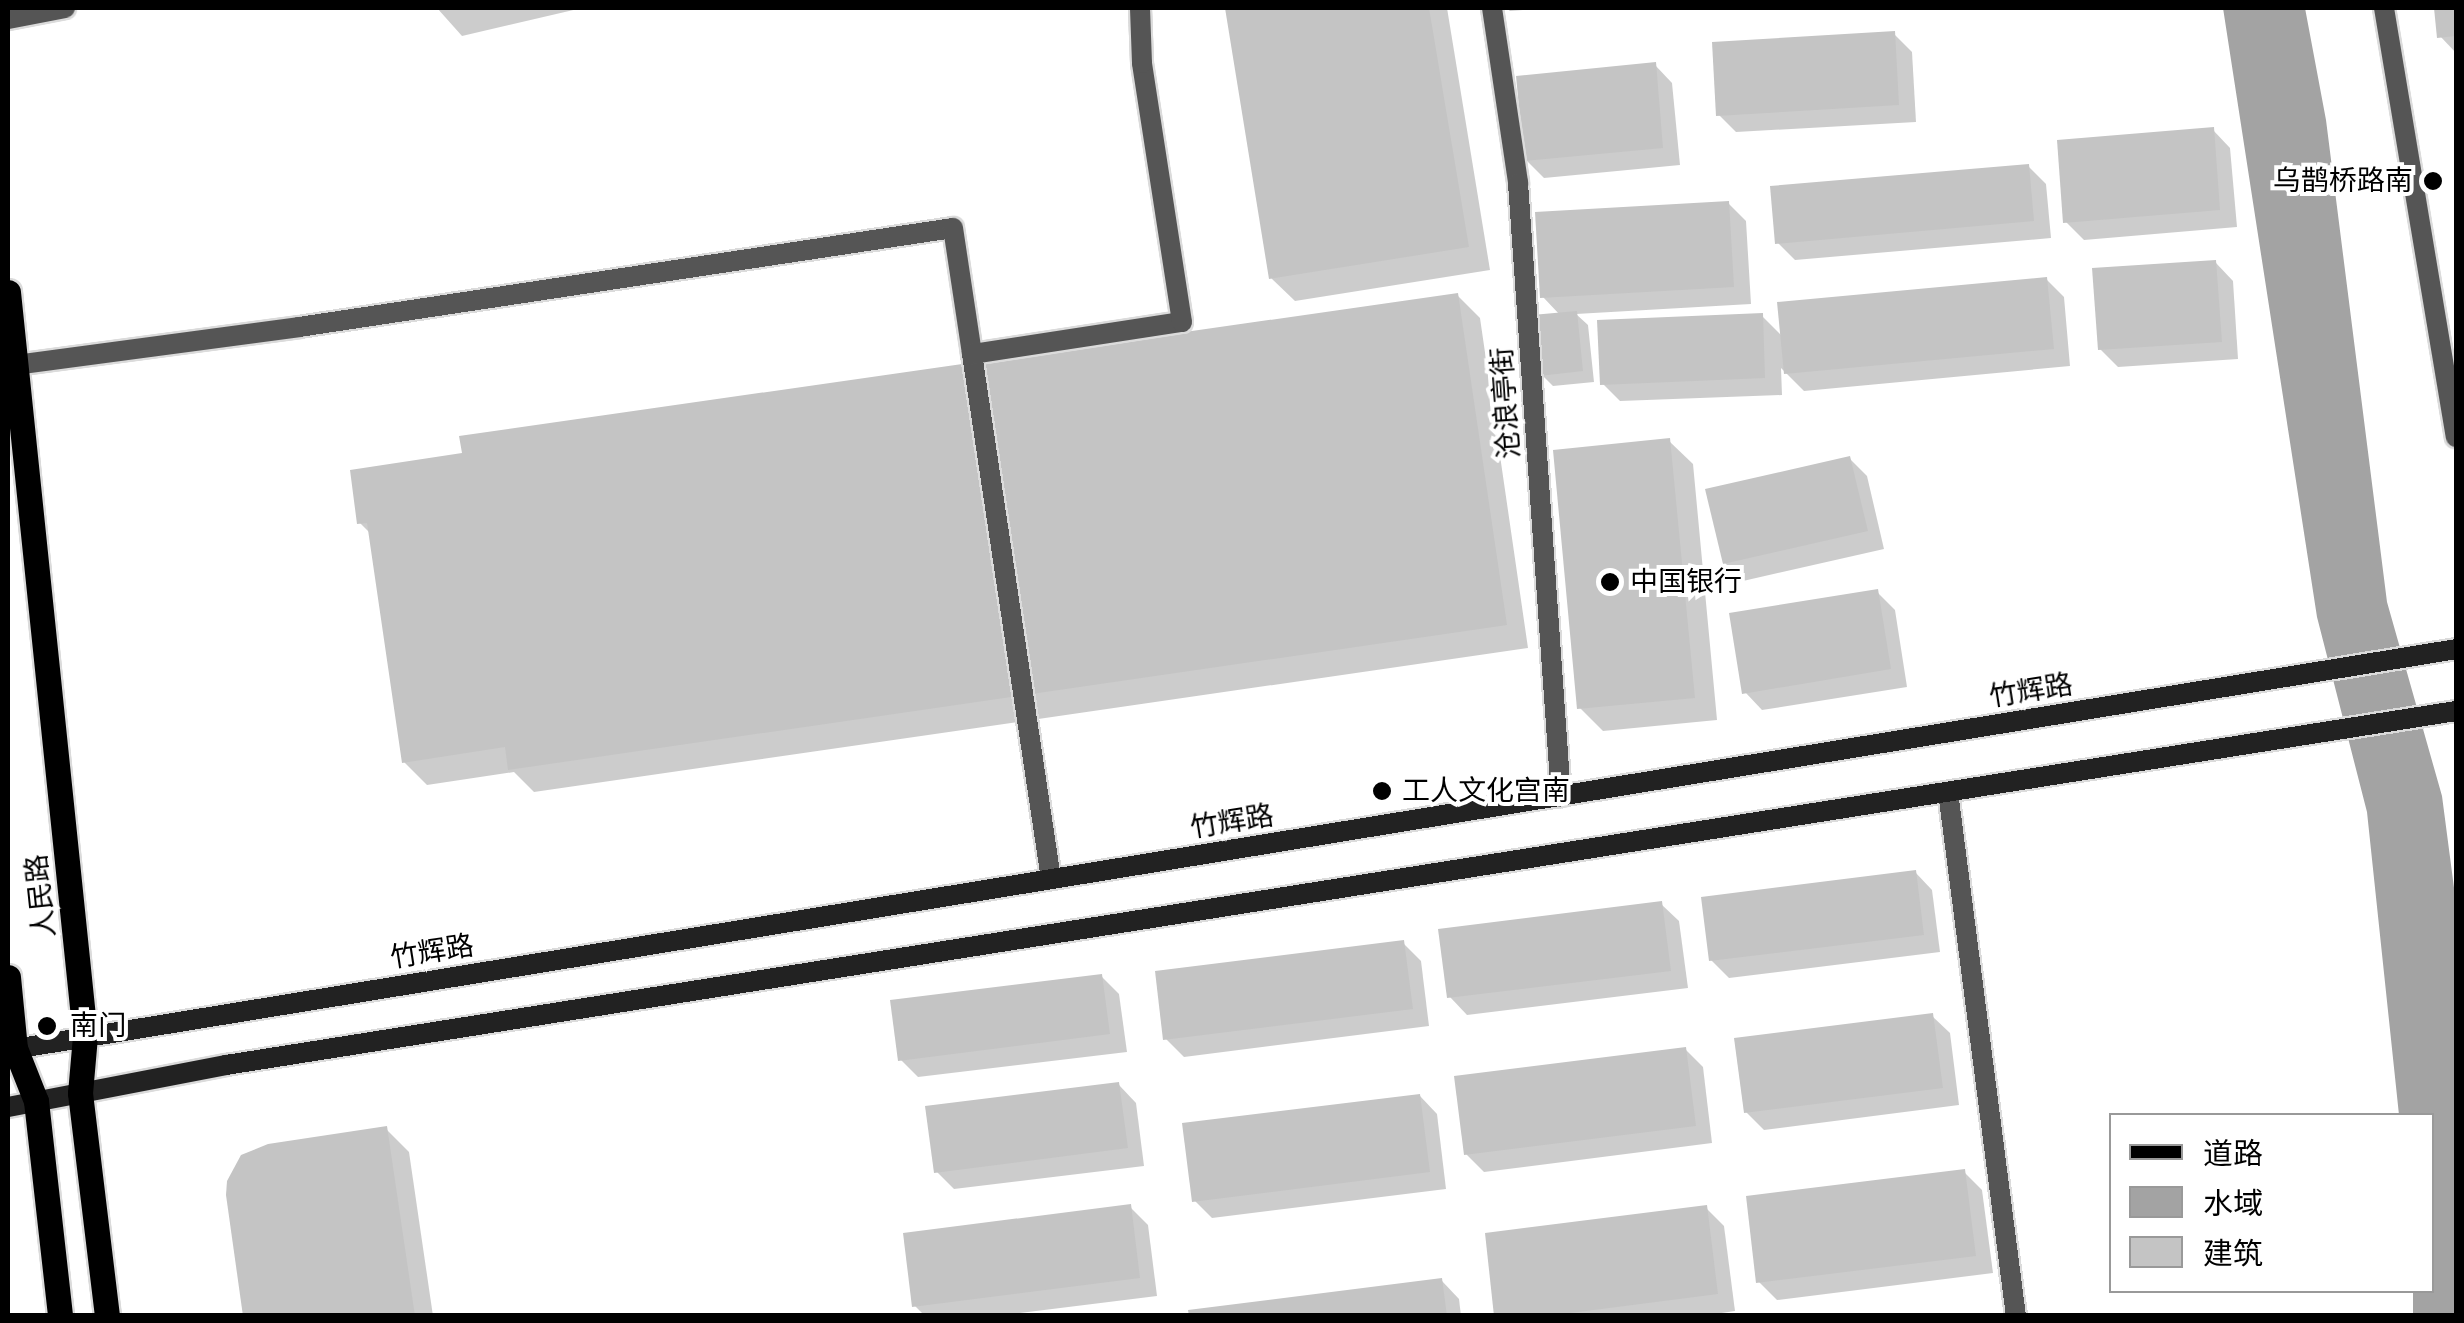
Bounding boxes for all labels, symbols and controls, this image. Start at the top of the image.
place label: 乌鹊桥路南 [2273,164,2413,198]
marker: 乌鹊桥路南 [2422,170,2444,192]
street label: 沧浪亭街 [1485,346,1527,460]
place label: 中国银行 [1630,565,1742,599]
marker: 中国银行 [1599,571,1621,593]
street label: 竹辉路 [1987,668,2075,714]
place label: 工人文化宫南 [1402,774,1570,808]
marker: 工人文化宫南 [1371,780,1393,802]
street label: 竹辉路 [1188,799,1276,845]
street label: 人民路 [20,852,62,940]
street label: 竹辉路 [388,929,476,975]
place label: 南门 [70,1009,126,1043]
marker: 南门 [34,1013,60,1039]
legend [2109,1113,2434,1293]
text: 道路 [2203,1134,2263,1175]
text: 水域 [2203,1184,2263,1225]
text: 建筑 [2203,1234,2263,1275]

